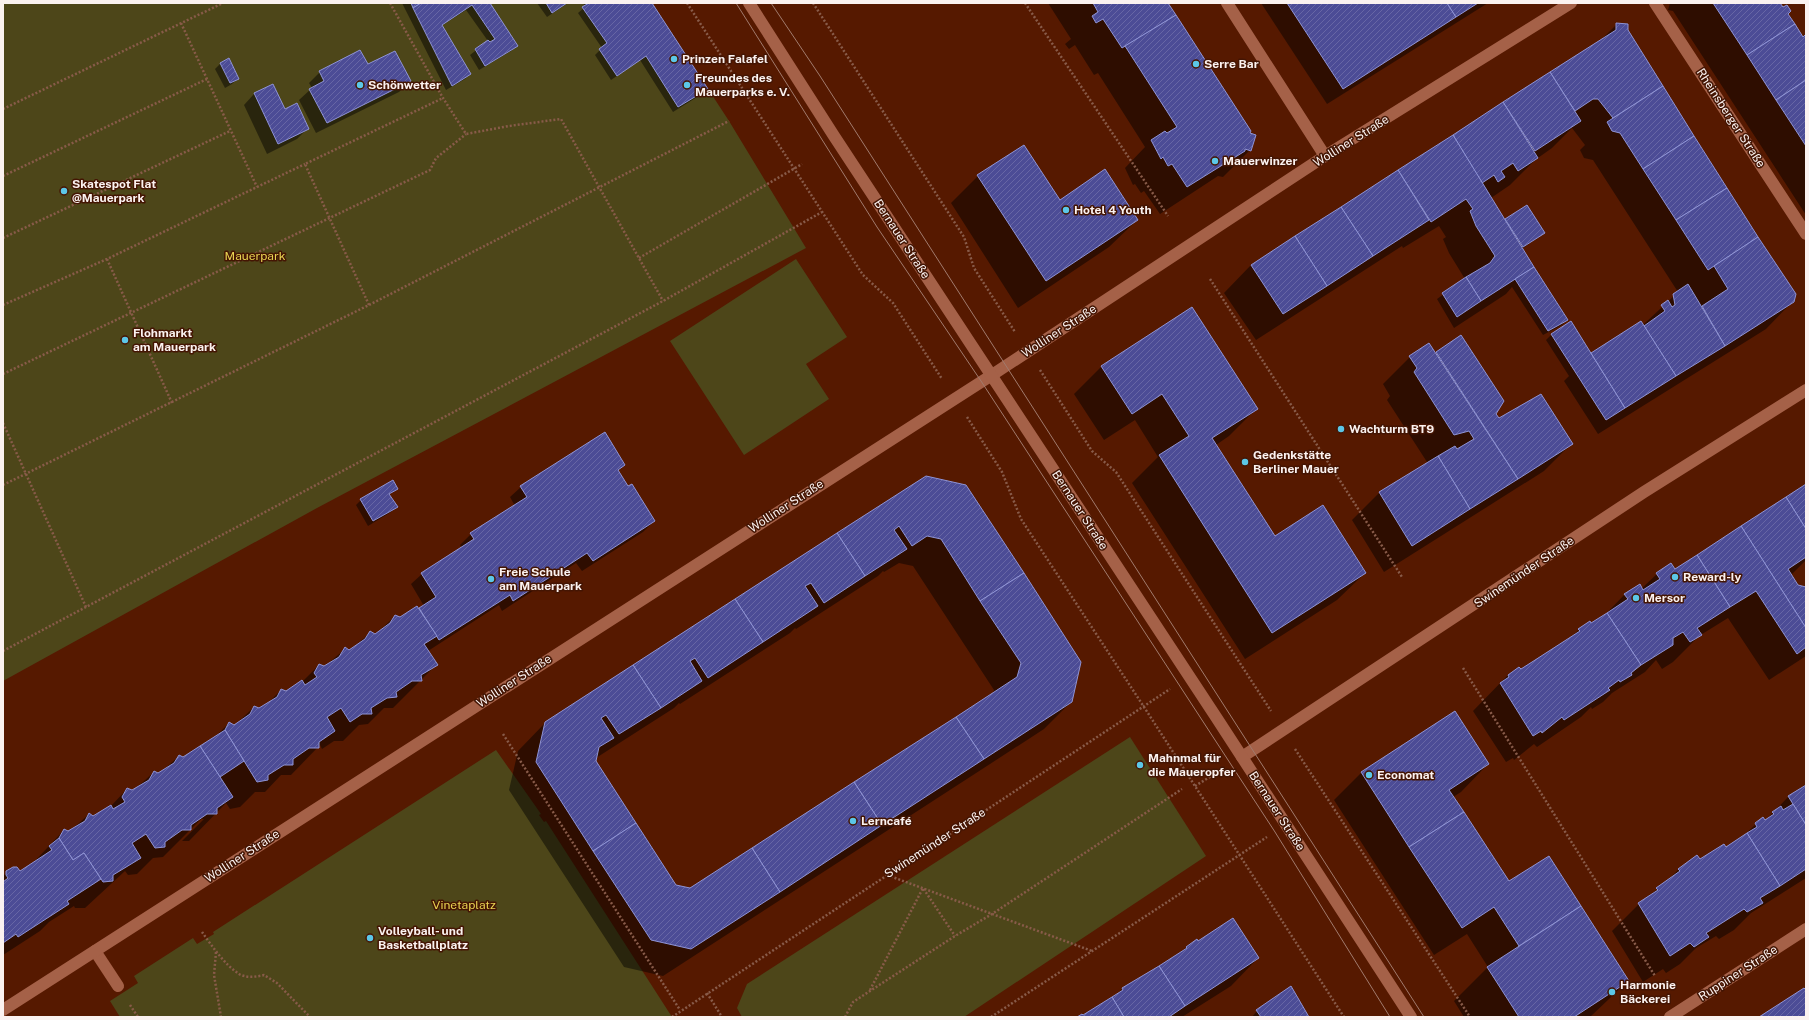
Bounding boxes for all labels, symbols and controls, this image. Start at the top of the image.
place label: Prinzen Falafel [682,52,768,66]
marker: Prinzen Falafel [669,54,679,64]
place label: Serre Bar [1204,57,1259,71]
marker: Serre Bar [1191,59,1201,69]
street label: Rheinsberger Straße [1694,66,1768,170]
place label: Freundes des Mauerparks e. V. [695,71,790,99]
place label: Schönwetter [368,78,441,92]
marker: Schönwetter [355,80,365,90]
marker: Freundes des Mauerparks e. V. [682,80,692,90]
street label: Wolliner Straße [1311,112,1392,170]
place label: Mauerwinzer [1223,154,1298,168]
marker: Mauerwinzer [1210,156,1220,166]
place label: Skatespot Flat @Mauerpark [72,177,156,205]
marker: Skatespot Flat @Mauerpark [59,186,69,196]
street label: Bernauer Straße [871,197,933,282]
place label: Hotel 4 Youth [1074,203,1152,217]
marker: Hotel 4 Youth [1061,205,1071,215]
park label: Mauerpark [225,249,286,263]
street label: Wolliner Straße [1019,301,1099,360]
place label: Flohmarkt am Mauerpark [133,326,216,354]
marker: Flohmarkt am Mauerpark [120,335,130,345]
place label: Wachturm BT9 [1349,422,1434,436]
marker: Wachturm BT9 [1336,424,1346,434]
place label: Gedenkstätte Berliner Mauer [1253,448,1339,476]
marker: Gedenkstätte Berliner Mauer [1240,457,1250,467]
street label: Bernauer Straße [1049,468,1111,553]
street label: Wolliner Straße [746,476,826,535]
street label: Swinemünder Straße [1471,533,1577,611]
place label: Freie Schule am Mauerpark [499,565,582,593]
place label: Reward-ly [1683,570,1742,584]
marker: Reward-ly [1670,572,1680,582]
marker: Freie Schule am Mauerpark [486,574,496,584]
place label: Mersor [1644,591,1685,605]
marker: Mersor [1631,593,1641,603]
street label: Wolliner Straße [474,651,554,710]
place label: Mahnmal für die Maueropfer [1148,751,1236,779]
marker: Mahnmal für die Maueropfer [1135,760,1145,770]
place label: Economat [1377,768,1434,782]
street label: Bernauer Straße [1246,769,1308,854]
marker: Economat [1364,770,1374,780]
street label: Swinemünder Straße [882,805,988,881]
place label: Lerncafé [861,814,912,828]
marker: Lerncafé [848,816,858,826]
street label: Wolliner Straße [202,826,282,885]
park label: Vinetaplatz [432,898,496,912]
place label: Volleyball- und Basketballplatz [378,924,468,952]
marker: Volleyball- und Basketballplatz [365,933,375,943]
street label: Ruppiner Straße [1696,942,1780,1004]
place label: Harmonie Bäckerei [1620,978,1676,1006]
marker: Harmonie Bäckerei [1607,987,1617,997]

